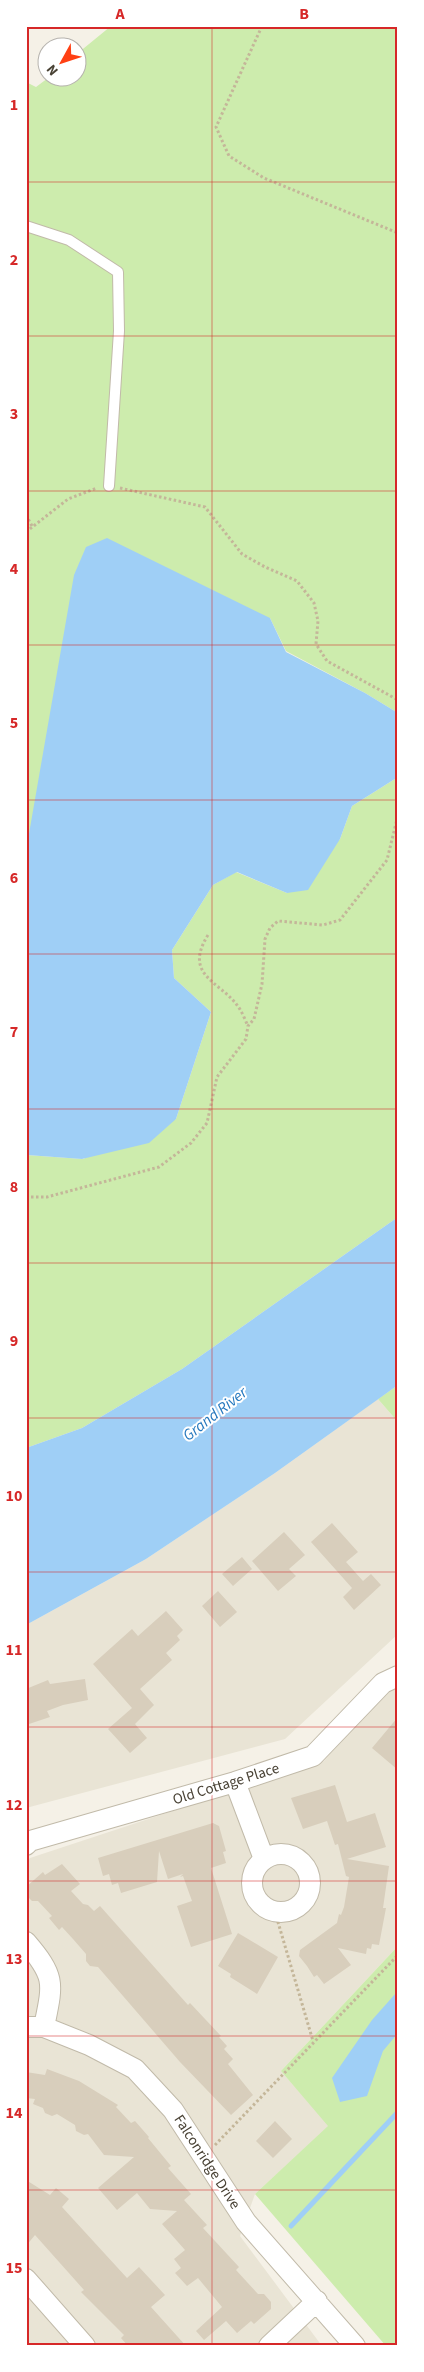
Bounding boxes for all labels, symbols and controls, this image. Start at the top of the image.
text: A [114,3,125,25]
text: B [299,3,309,25]
north arrow [38,38,88,88]
text: N [42,60,63,80]
text: 1 [10,94,18,116]
text: 2 [10,249,18,271]
text: 3 [10,403,18,425]
text: 4 [10,558,19,580]
text: 5 [10,712,18,734]
text: 6 [10,867,18,889]
text: 7 [10,1021,18,1043]
text: 8 [10,1176,18,1198]
text: 9 [10,1330,18,1352]
water label: Grand River [178,1381,253,1446]
text: 10 [6,1485,22,1507]
text: 11 [6,1639,22,1661]
street label: Old Cottage Place [170,1758,282,1810]
text: 12 [6,1794,22,1816]
text: 13 [6,1948,22,1970]
text: 14 [6,2102,23,2124]
street label: Falconridge Drive [169,2111,245,2213]
text: 15 [6,2257,22,2279]

